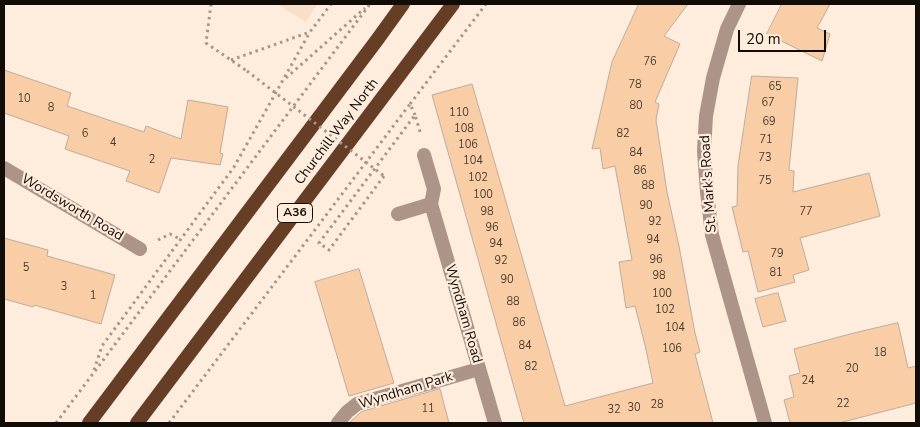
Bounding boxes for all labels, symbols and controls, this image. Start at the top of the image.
scale bar [740,20,828,52]
text: 20 m [746,29,781,49]
house number: 76 [643,55,657,69]
street label: Churchill Way North [292,75,382,189]
house number: 78 [628,78,642,92]
house number: 65 [768,80,782,94]
house number: 10 [17,92,31,106]
house number: 67 [761,96,775,110]
house number: 80 [629,99,643,113]
house number: 8 [48,101,54,115]
house number: 110 [449,106,469,120]
house number: 69 [762,115,776,129]
house number: 108 [454,122,474,136]
house number: 6 [82,127,88,141]
house number: 82 [616,127,630,141]
house number: 71 [759,133,773,147]
street label: St. Mark's Road [697,135,721,233]
house number: 4 [110,136,116,150]
house number: 106 [458,138,478,152]
house number: 84 [629,146,643,160]
house number: 73 [758,151,772,165]
house number: 2 [149,153,155,167]
house number: 104 [463,154,483,168]
house number: 86 [633,164,647,178]
street label: Wordsworth Road [18,171,126,245]
house number: 102 [468,171,488,185]
house number: 75 [758,174,772,188]
house number: 88 [641,179,655,193]
house number: 100 [473,188,493,202]
house number: 90 [639,199,653,213]
road number: A36 [278,204,312,222]
house number: 98 [480,205,494,219]
house number: 77 [799,205,813,219]
house number: 92 [648,215,662,229]
house number: 96 [485,221,499,235]
house number: 94 [646,233,660,247]
house number: 94 [489,237,503,251]
house number: 79 [770,247,784,261]
house number: 96 [649,253,663,267]
house number: 92 [494,254,508,268]
house number: 5 [23,261,29,275]
street label: Wyndham Road [441,263,485,365]
house number: 81 [769,266,783,280]
house number: 98 [652,269,666,283]
house number: 90 [500,273,514,287]
house number: 3 [61,280,67,294]
house number: 100 [652,287,672,301]
house number: 1 [90,289,96,303]
house number: 88 [506,295,520,309]
house number: 102 [655,303,675,317]
house number: 86 [512,316,526,330]
house number: 104 [665,321,685,335]
house number: 84 [518,339,532,353]
house number: 106 [662,342,682,356]
house number: 18 [873,346,887,360]
house number: 82 [524,360,538,374]
house number: 20 [845,362,859,376]
street label: Wyndham Park [357,369,455,413]
house number: 24 [801,374,815,388]
house number: 22 [836,397,850,411]
house number: 28 [650,398,664,412]
house number: 30 [627,401,641,415]
house number: 11 [421,402,435,416]
house number: 32 [607,403,621,417]

